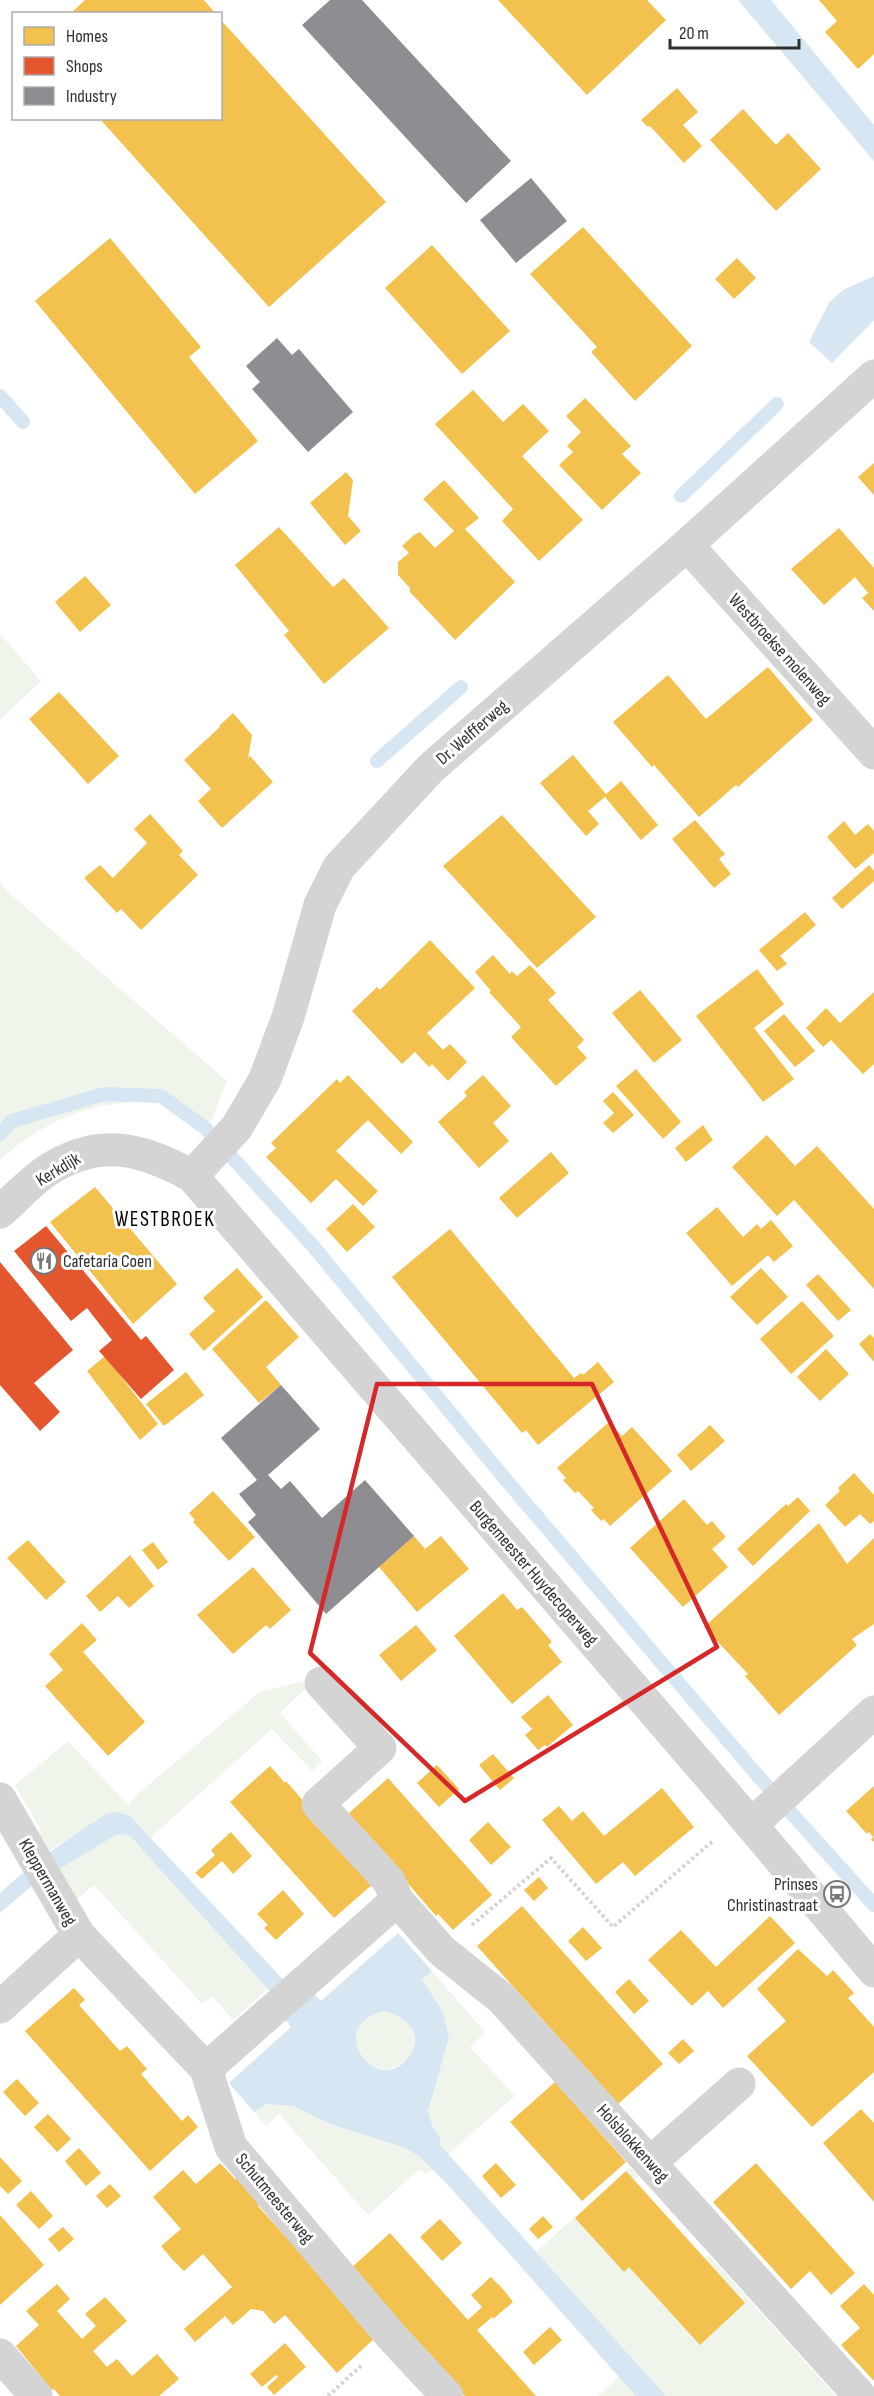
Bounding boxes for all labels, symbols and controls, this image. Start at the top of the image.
legend [12,12,222,120]
scale bar [670,12,799,50]
text: 20 m [679,23,709,44]
text: Homes [66,26,108,47]
text: Shops [66,56,103,77]
text: Industry [66,86,117,107]
street label: Westbroekse molenweg [724,589,835,709]
street label: Dr. Welfferweg [432,695,513,769]
street label: Kerkdijk [32,1148,84,1191]
district label: WESTBROEK [115,1207,215,1232]
restaurant icon: Cafetaria Coen [29,1246,59,1276]
place label: Cafetaria Coen [63,1251,152,1272]
street label: Burgemeester Huydecoperweg [465,1497,602,1650]
street label: Kleppermanweg [14,1835,81,1929]
place label: Prinses Christinastraat [727,1874,819,1916]
bus stop icon: Prinses Christinastraat [822,1879,852,1909]
street label: Holsblokkenweg [592,2100,673,2187]
street label: Schutmeesterweg [231,2149,318,2247]

